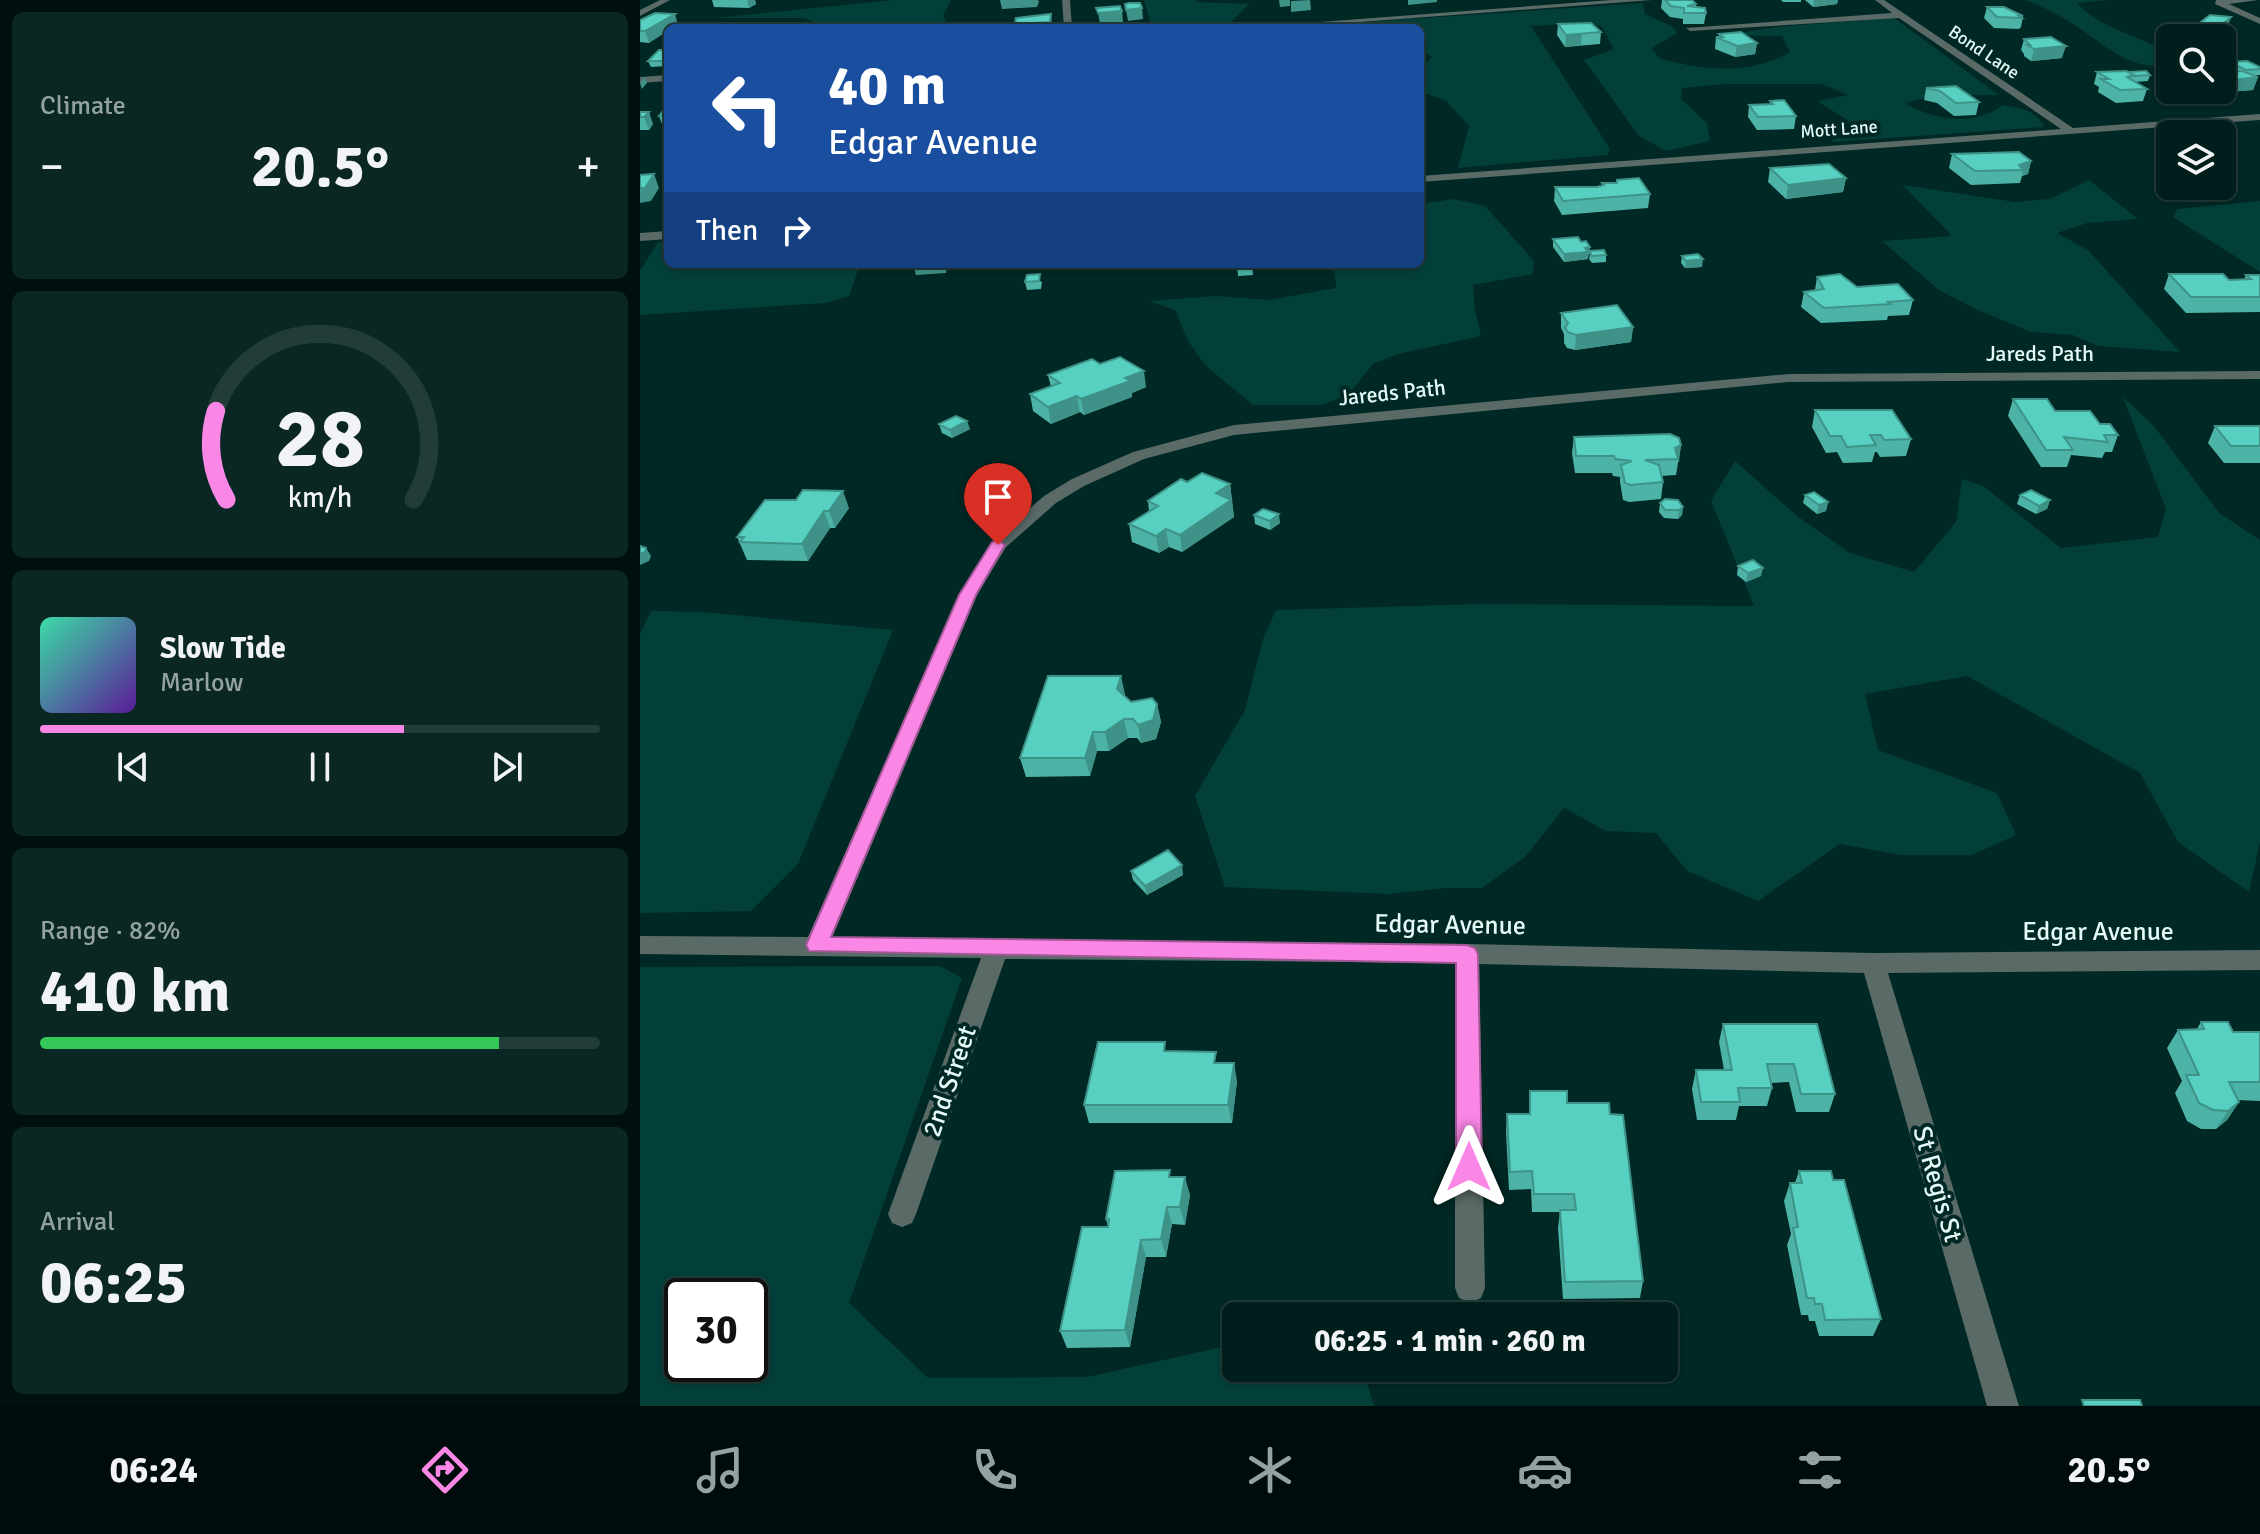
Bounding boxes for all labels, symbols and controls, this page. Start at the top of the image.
street label: Bond Lane [1944,20,2024,84]
map controls [2156,24,2236,200]
button: search [2156,24,2236,104]
text: 40 m [828,51,946,120]
icon: left [696,56,800,160]
text: Climate [40,90,126,122]
street label: Mott Lane [1800,115,1878,143]
text: Edgar Avenue [828,120,1038,165]
button: layers [2156,120,2236,200]
text: 20.5° [251,130,389,204]
text: − [40,140,64,194]
text: + [576,140,600,194]
icon: right [774,208,818,252]
text: Then [696,212,758,249]
street label: Jareds Path [1986,340,2094,367]
street label: Jareds Path [1337,373,1447,412]
text: 28 [275,388,365,490]
pin [964,463,1032,545]
icon: arrive [976,475,1020,519]
text: km/h [288,480,352,515]
text: Slow Tide [160,630,286,667]
text: Marlow [160,667,243,699]
icon: previous [111,745,155,789]
icon: pause [298,745,342,789]
icon: next [485,745,529,789]
street label: Edgar Avenue [1374,908,1526,942]
text: Range · 82% [40,915,181,947]
street label: Edgar Avenue [2022,916,2174,948]
text: 410 km [40,955,230,1029]
street label: 2nd Street [916,1022,984,1141]
street label: St Regis St [1905,1123,1969,1246]
position arrow [1427,1125,1511,1209]
text: Arrival [40,1206,115,1238]
text: 06:25 [40,1246,187,1320]
speed limit sign: 30 [664,1278,768,1382]
text: 06:25 · 1 min · 260 m [1314,1323,1586,1360]
icon: directions [417,1442,473,1498]
icon: music [692,1442,748,1498]
icon: phone [967,1442,1023,1498]
icon: climate [1242,1442,1298,1498]
icon: car [1517,1442,1573,1498]
icon: filters [1792,1442,1848,1498]
text: 06:24 [110,1448,198,1493]
text: 20.5° [2067,1448,2150,1493]

